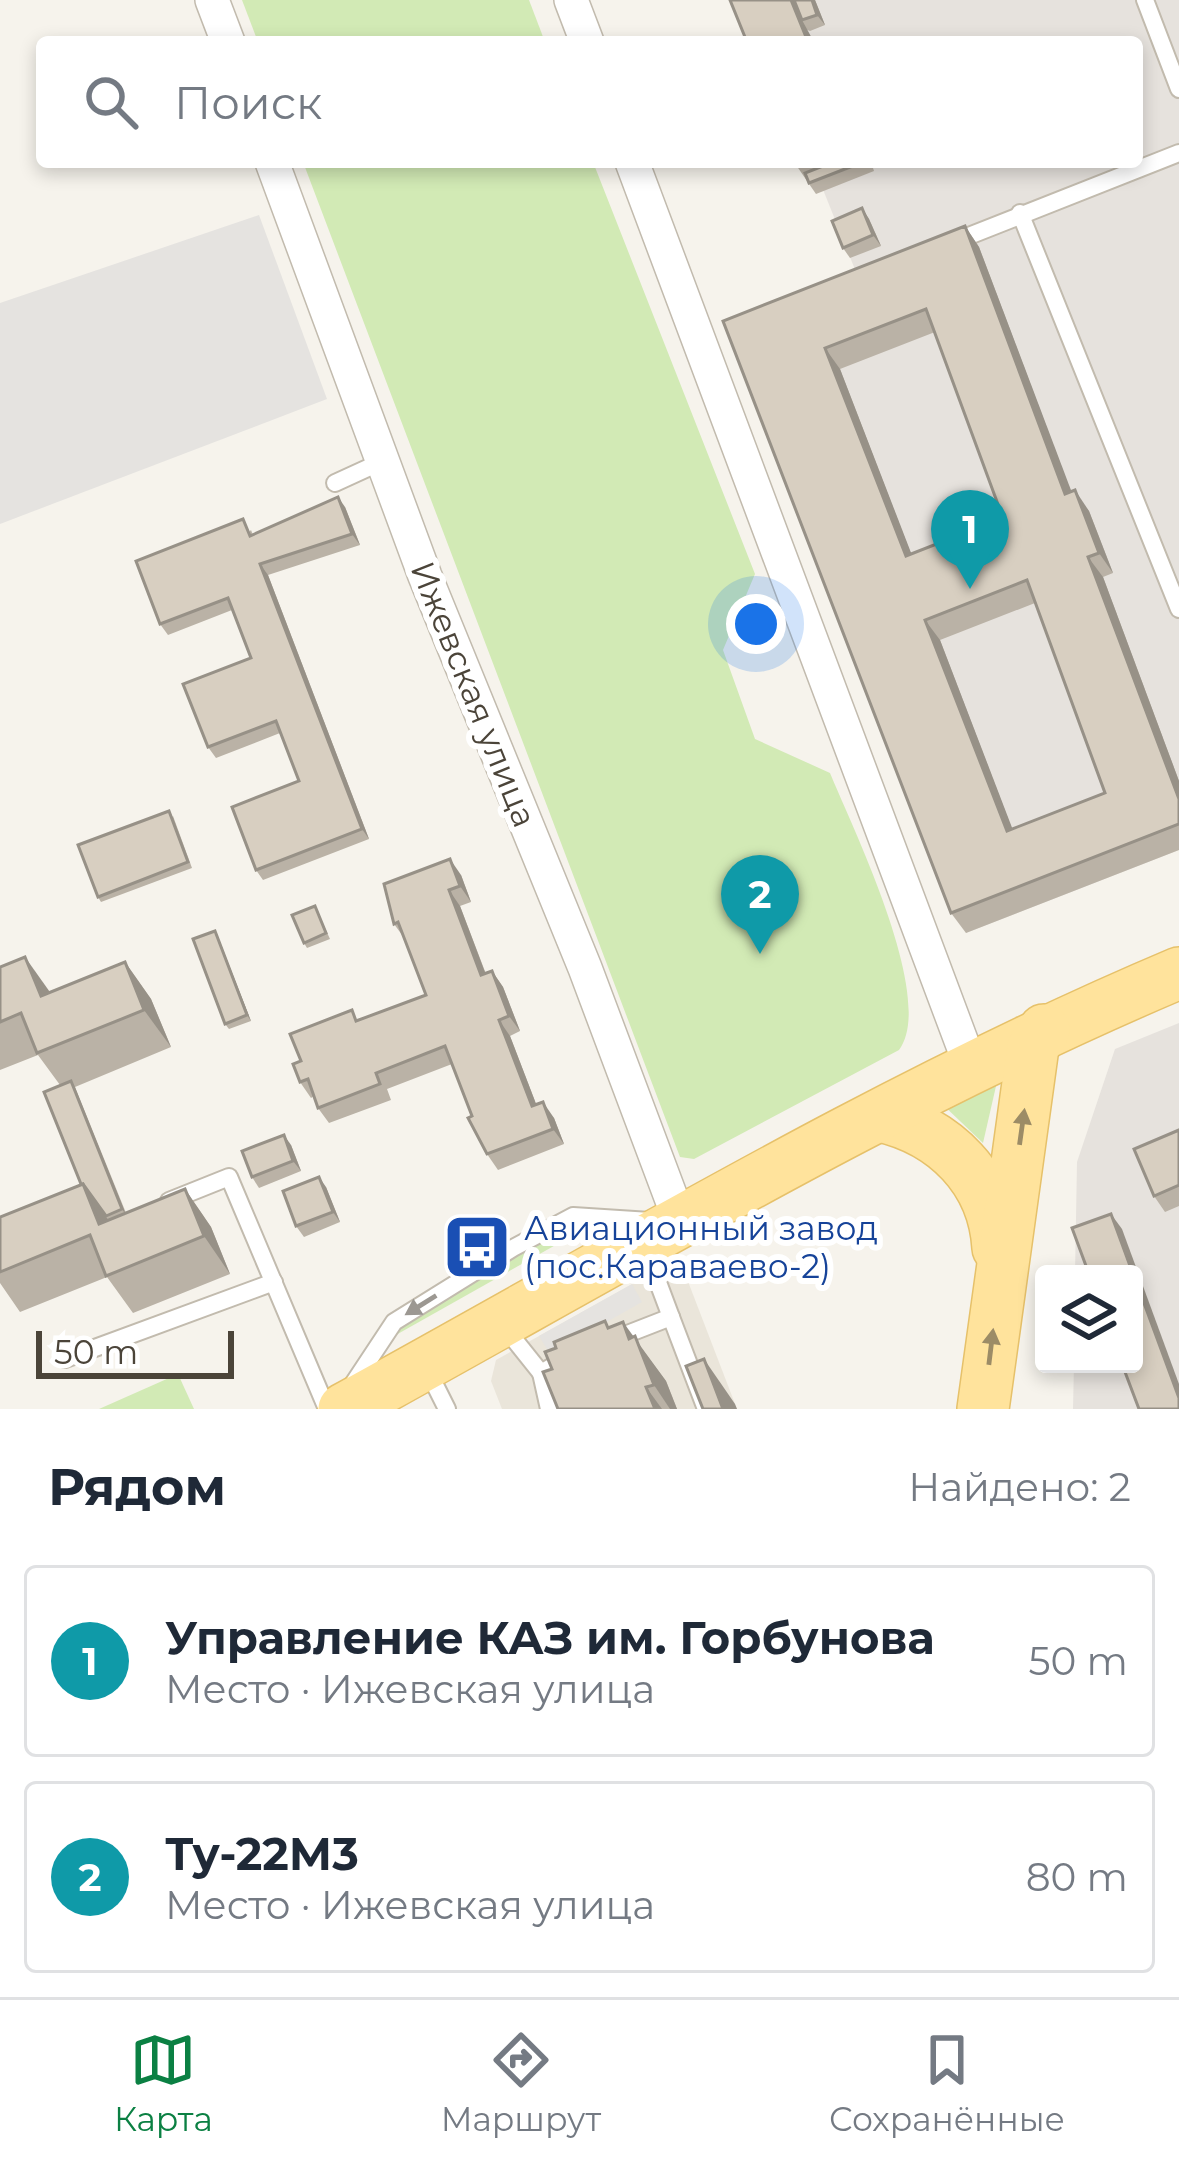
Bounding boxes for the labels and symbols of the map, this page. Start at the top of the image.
pin: 1 [931,490,1009,589]
street label: Ижевская улица [403,555,545,833]
your location [726,594,786,654]
pin: 2 [721,855,799,954]
one-way arrow [1013,1108,1032,1145]
place label: Авиационный завод (пос.Караваево-2) [524,1208,878,1286]
bus stop icon: Авиационный завод (пос.Караваево-2) [442,1212,512,1282]
one-way arrow [404,1294,438,1315]
scale bar [36,1325,234,1378]
one-way arrow [982,1327,1001,1365]

